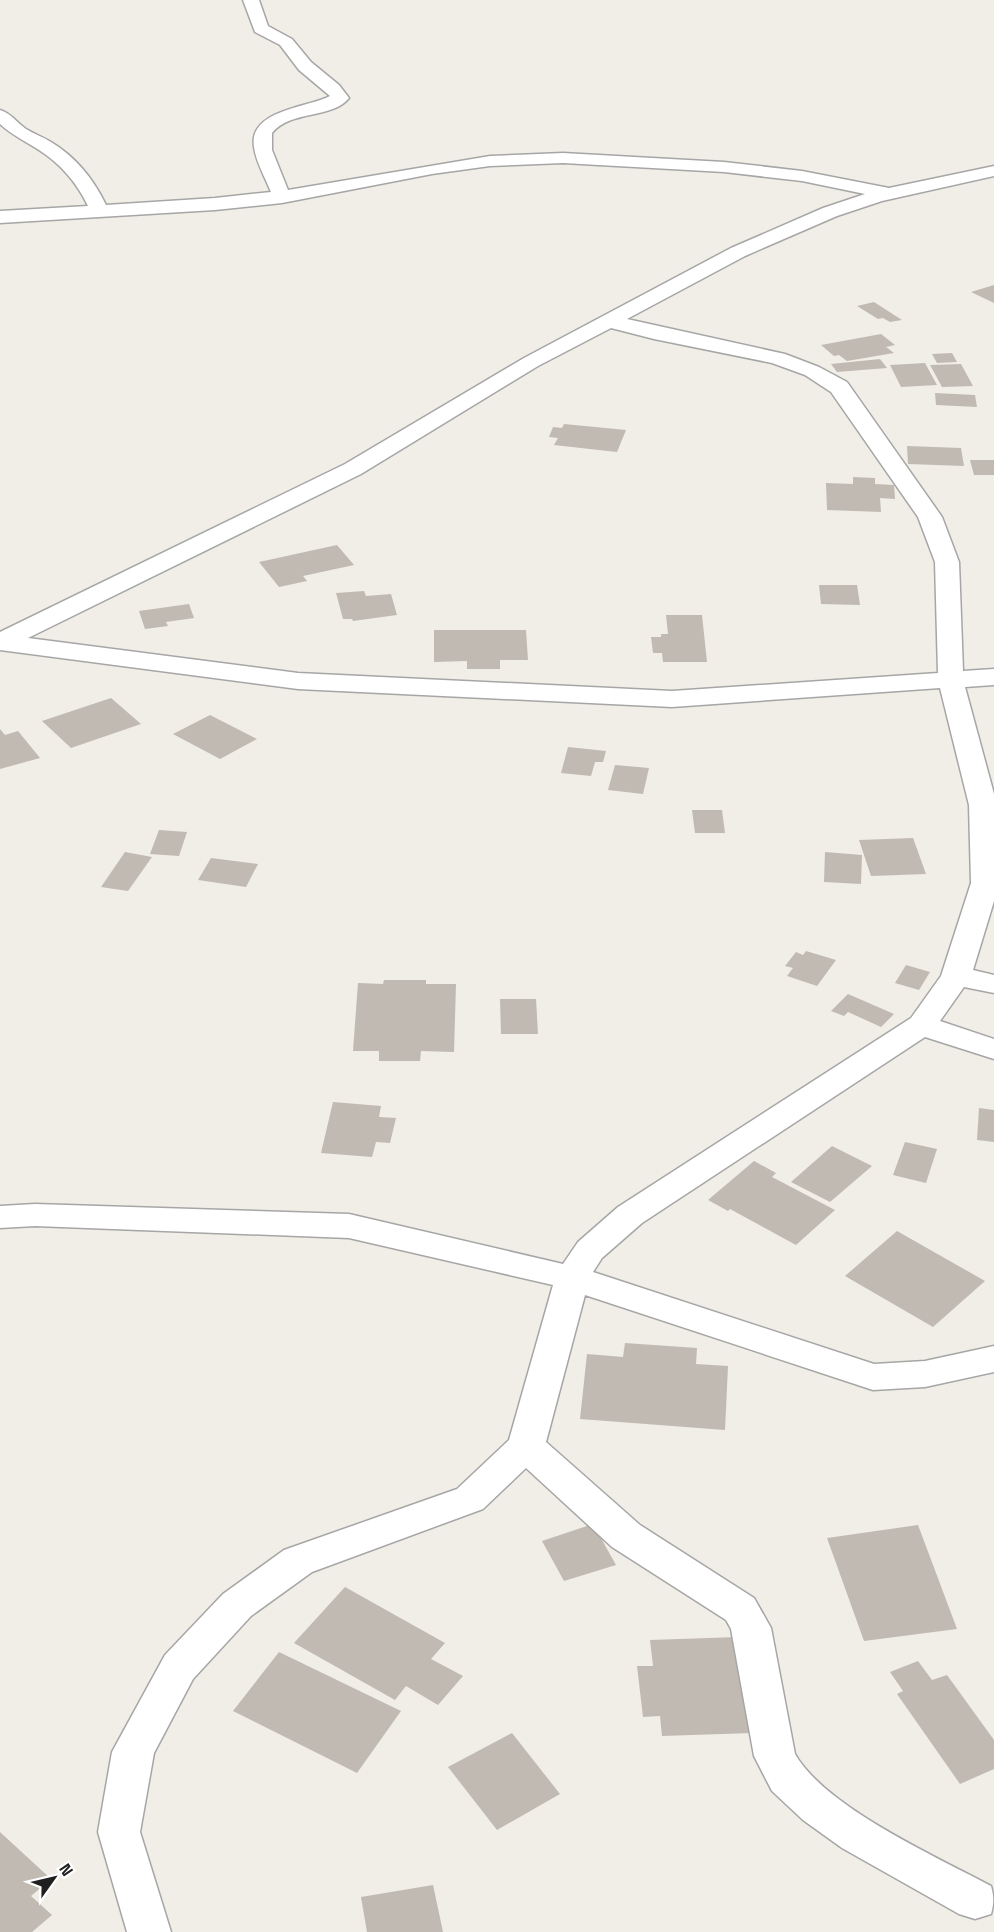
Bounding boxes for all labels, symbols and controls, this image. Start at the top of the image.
north arrow [24,1848,84,1908]
text: N [54,1860,78,1880]

